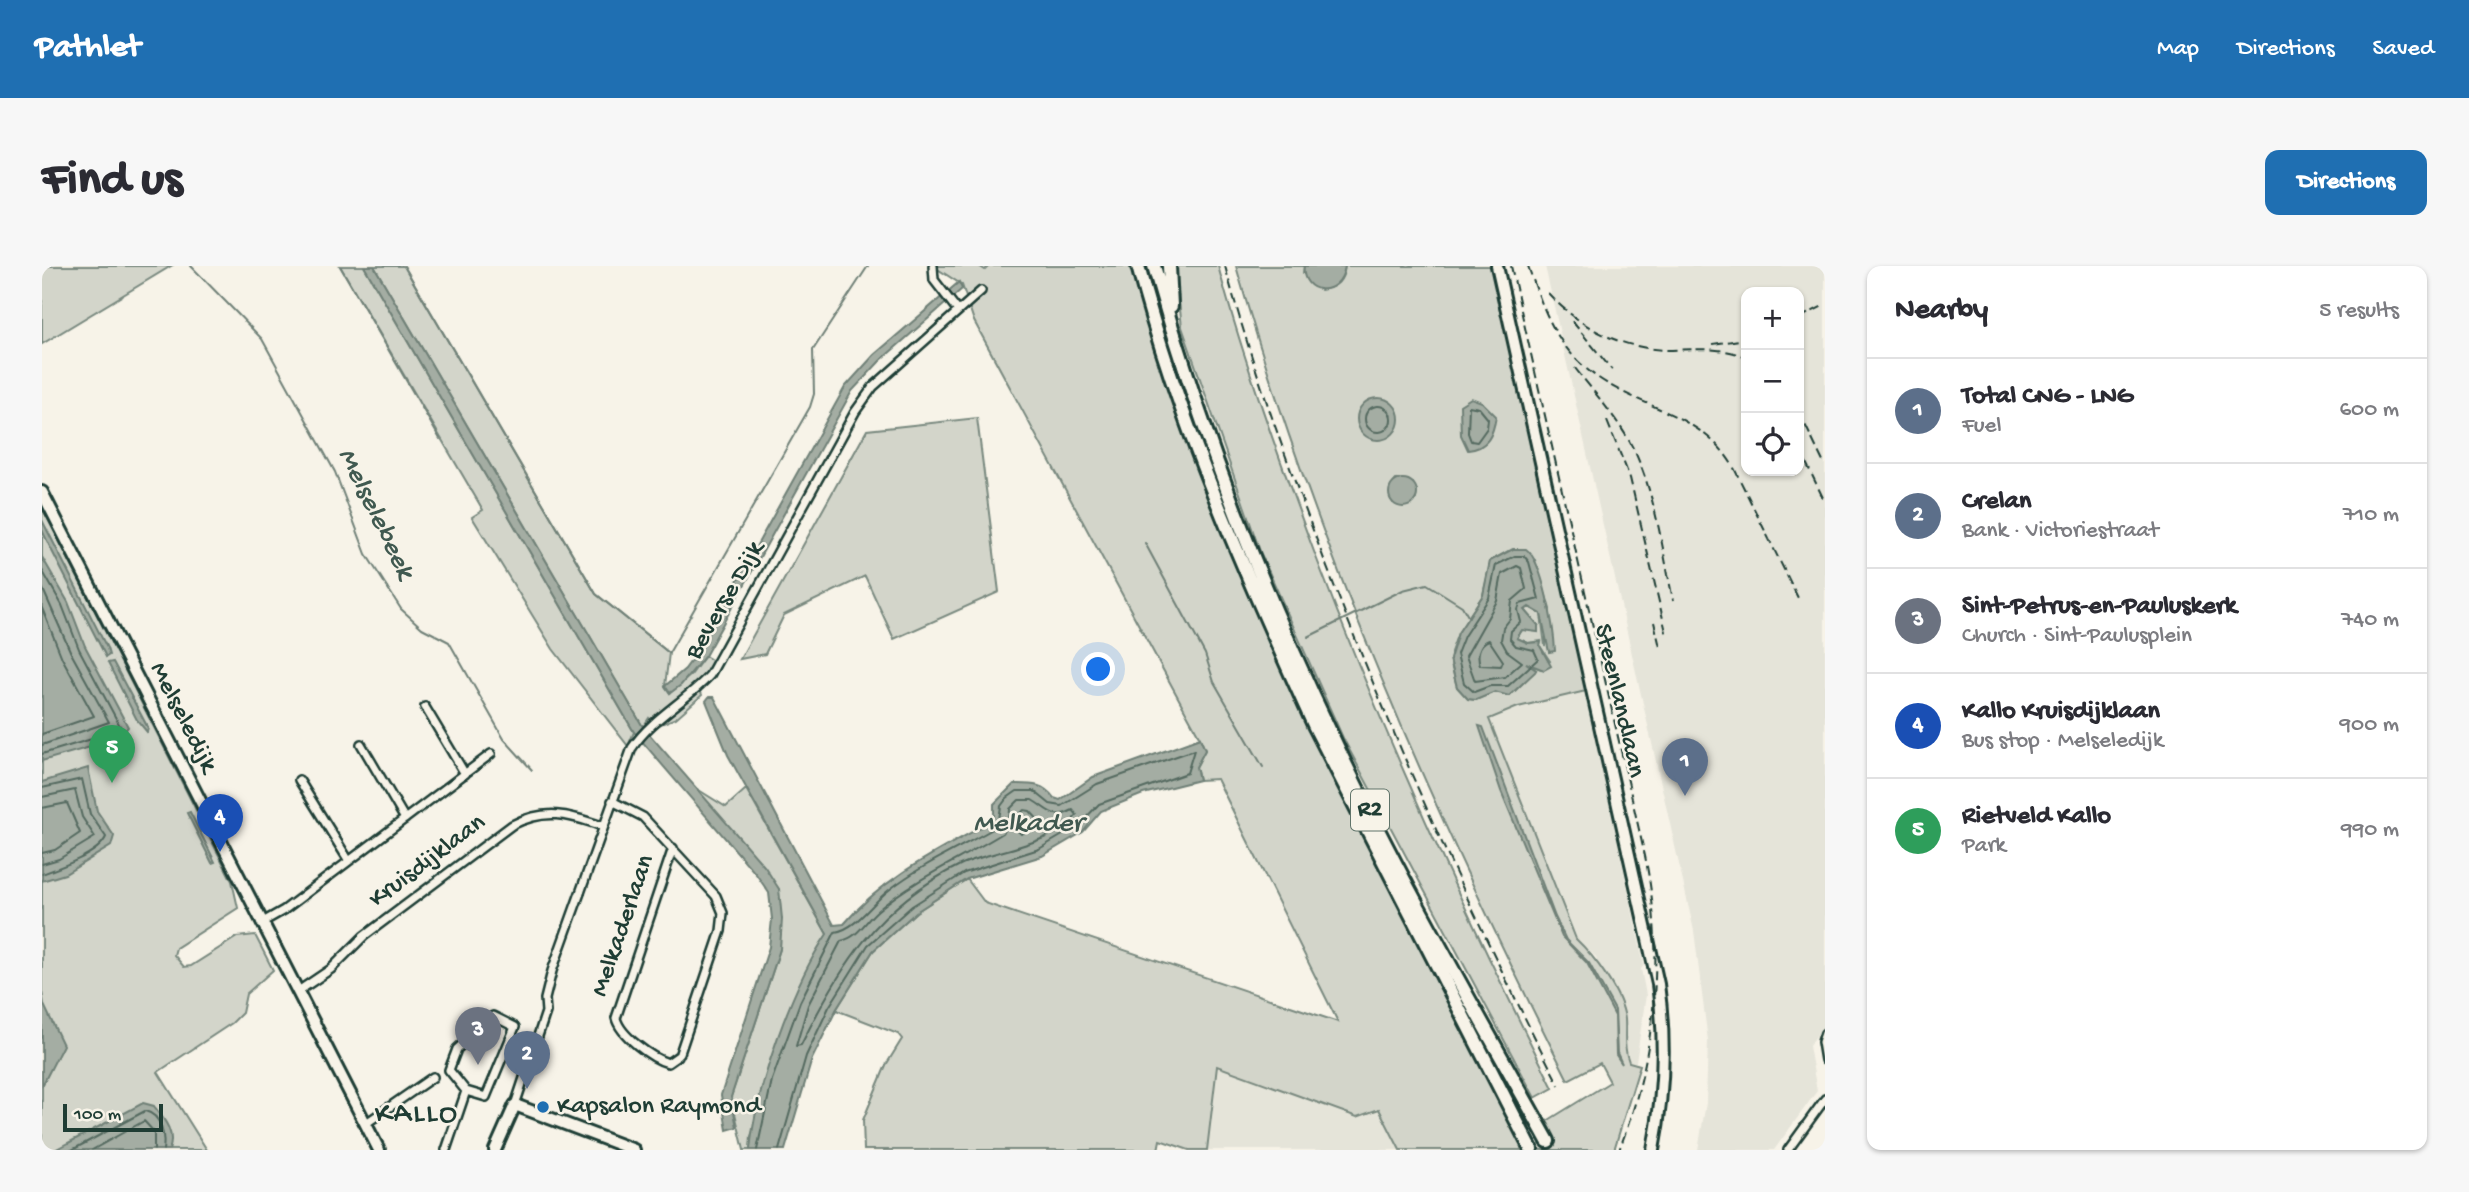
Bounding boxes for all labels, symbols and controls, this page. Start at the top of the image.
text: Pathlet [35,30,141,68]
text: Map [2157,35,2199,64]
text: Directions [2237,35,2335,64]
text: Saved [2373,35,2434,64]
button: Directions [2265,150,2427,215]
text: Find us [42,153,182,211]
map controls [1741,287,1804,476]
button: + [1741,287,1804,350]
text: Nearby [1895,294,1988,329]
text: 5 results [2319,298,2399,325]
button: − [1741,350,1804,413]
text: Total CNG - LNG [1962,382,2133,413]
text: 1 [1913,397,1923,424]
text: 600 m [2339,397,2399,424]
button: locate [1741,413,1804,476]
text: Fuel [1962,413,2002,440]
water label: Melselebeek [329,443,422,587]
text: Crelan [1962,487,2031,518]
text: 2 [1912,502,1924,529]
text: 710 m [2343,502,2399,529]
text: Bank · Victoriestraat [1962,518,2159,545]
street label: Beverse Dijk [679,534,774,667]
text: Sint-Petrus-en-Pauluskerk [1962,592,2237,623]
text: 3 [1912,607,1924,634]
text: 740 m [2341,607,2399,634]
street label: Steenlandlaan [1585,621,1651,781]
text: Church · Sint-Paulusplein [1962,623,2192,650]
your location [1081,652,1115,686]
street label: Melseledijk [141,658,224,780]
text: Kallo Kruisdijklaan [1962,697,2160,728]
text: 4 [1913,712,1923,739]
text: 900 m [2340,712,2399,739]
pin: 5 [89,725,135,783]
text: Bus stop · Melseledijk [1962,728,2163,755]
pin: 1 [1662,738,1708,796]
road number: R2 [1351,790,1389,830]
pin: 4 [197,794,243,852]
text: Rietveld Kallo [1962,802,2111,833]
street label: Kruisdijklaan [364,808,493,916]
water label: Melkader [974,808,1088,841]
text: 5 [1912,817,1924,844]
text: 990 m [2341,817,2399,844]
text: Park [1962,833,2006,860]
street label: Melkaderlaan [585,850,663,1001]
pin: 3 [455,1007,501,1065]
pin: 2 [504,1031,550,1089]
place label: Kapsalon Raymond [557,1092,762,1123]
district label: KALLO [375,1098,459,1133]
marker: Kapsalon Raymond [535,1099,551,1115]
scale bar [63,1101,163,1133]
text: 100 m [74,1104,121,1127]

